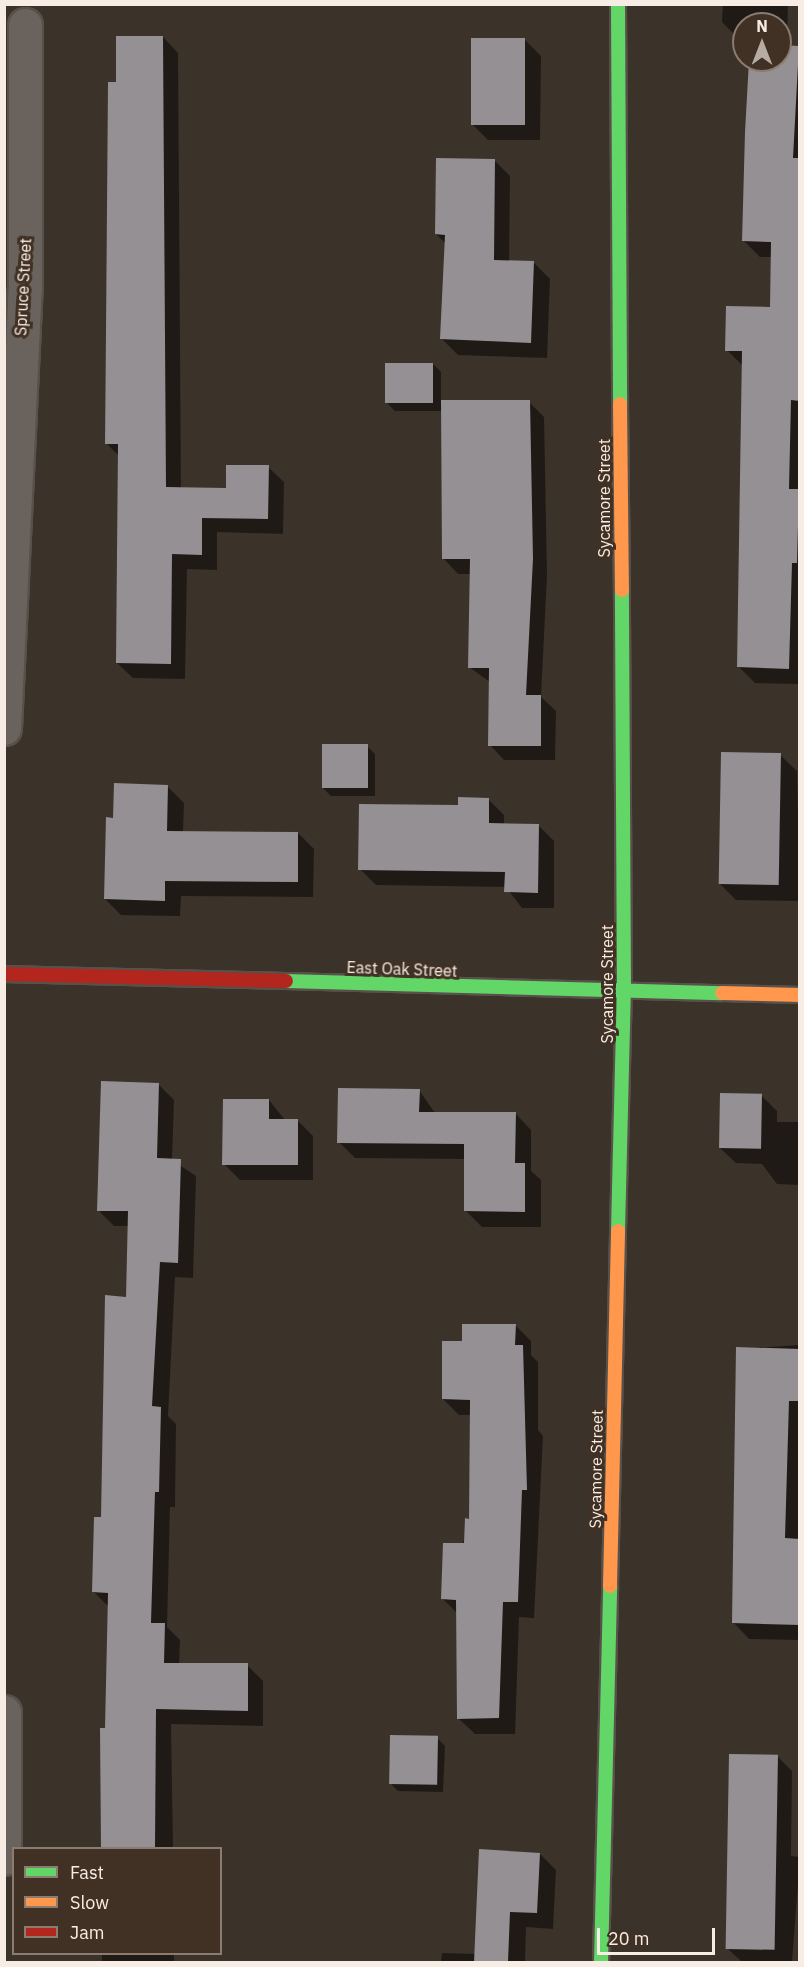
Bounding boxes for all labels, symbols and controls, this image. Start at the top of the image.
north arrow [732,12,792,72]
text: N [756,16,768,36]
street label: Spruce Street [11,238,35,336]
street label: Sycamore Street [594,439,614,557]
street label: Sycamore Street [597,925,617,1043]
street label: East Oak Street [346,957,458,981]
street label: Sycamore Street [585,1409,607,1529]
legend [12,1847,222,1955]
text: Fast [70,1861,104,1884]
text: Slow [70,1891,109,1914]
scale bar [600,1916,718,1954]
text: Jam [70,1921,105,1944]
text: 20 m [608,1927,650,1950]

